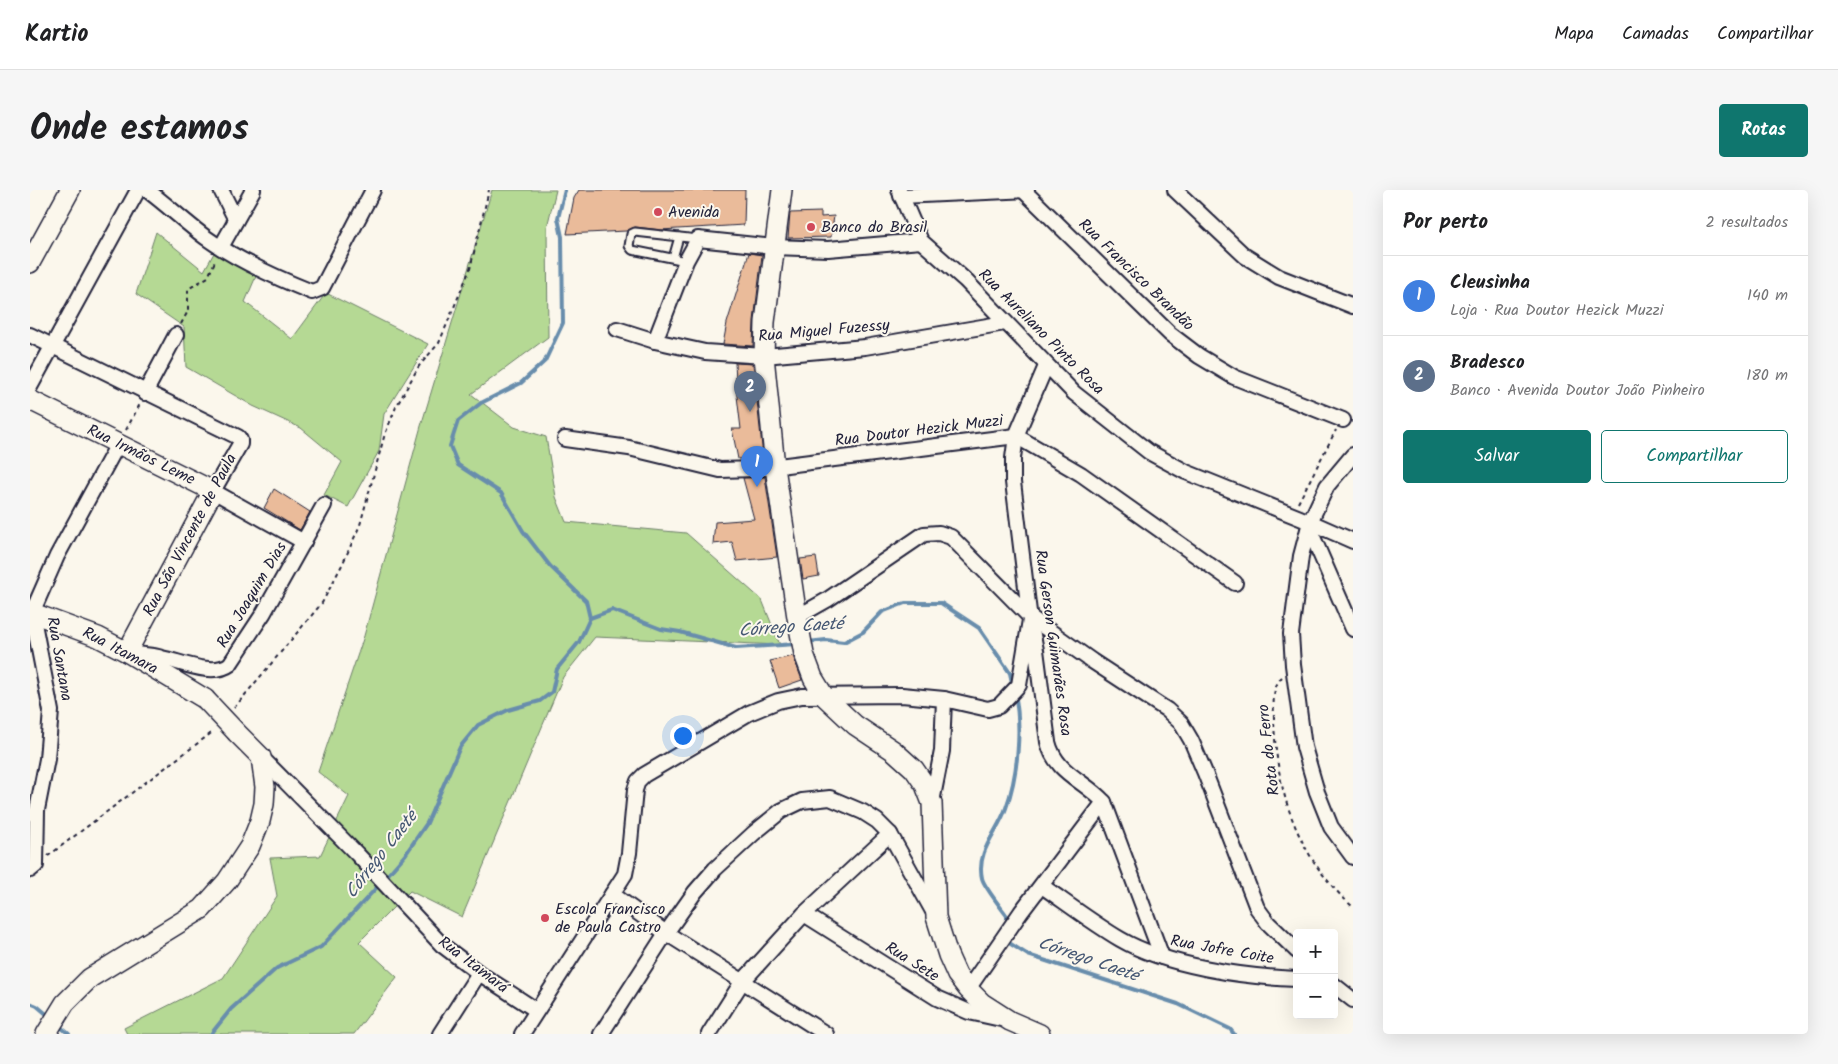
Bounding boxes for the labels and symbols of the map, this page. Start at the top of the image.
place label: Avenida [668,200,720,225]
marker: Avenida [652,206,664,218]
street label: Rua Francisco Brandão [1072,213,1200,337]
place label: Banco do Brasil [821,215,927,240]
marker: Banco do Brasil [805,221,817,233]
street label: Rua Aureliano Pinto Rosa [972,263,1110,401]
street label: Rua Miguel Fuzessy [757,313,891,349]
pin: 2 [734,371,766,412]
street label: Rua Doutor Hezick Muzzi [833,408,1006,454]
street label: Rua Irmãos Leme [83,418,199,492]
pin: 1 [741,446,773,487]
street label: Rua São Vincente de Paula [136,449,244,621]
street label: Rua Joaquim Dias [210,537,294,653]
street label: Rua Gerson Guimarães Rosa [1028,548,1078,738]
water label: Córrego Caeté [738,610,849,646]
street label: Rua Santana [39,615,79,703]
street label: Rua Itamara [78,621,162,681]
street label: Rota do Ferro [1251,703,1287,797]
your location [670,723,696,749]
water label: Córrego Caeté [338,801,428,905]
place label: Escola Francisco de Paula Castro [555,897,665,940]
marker: Escola Francisco de Paula Castro [539,912,551,924]
water label: Córrego Caeté [1034,929,1146,992]
street label: Rua Jofre Coite [1168,929,1276,971]
street label: Rua Itamará [432,930,515,1001]
street label: Rua Sete [880,935,944,989]

